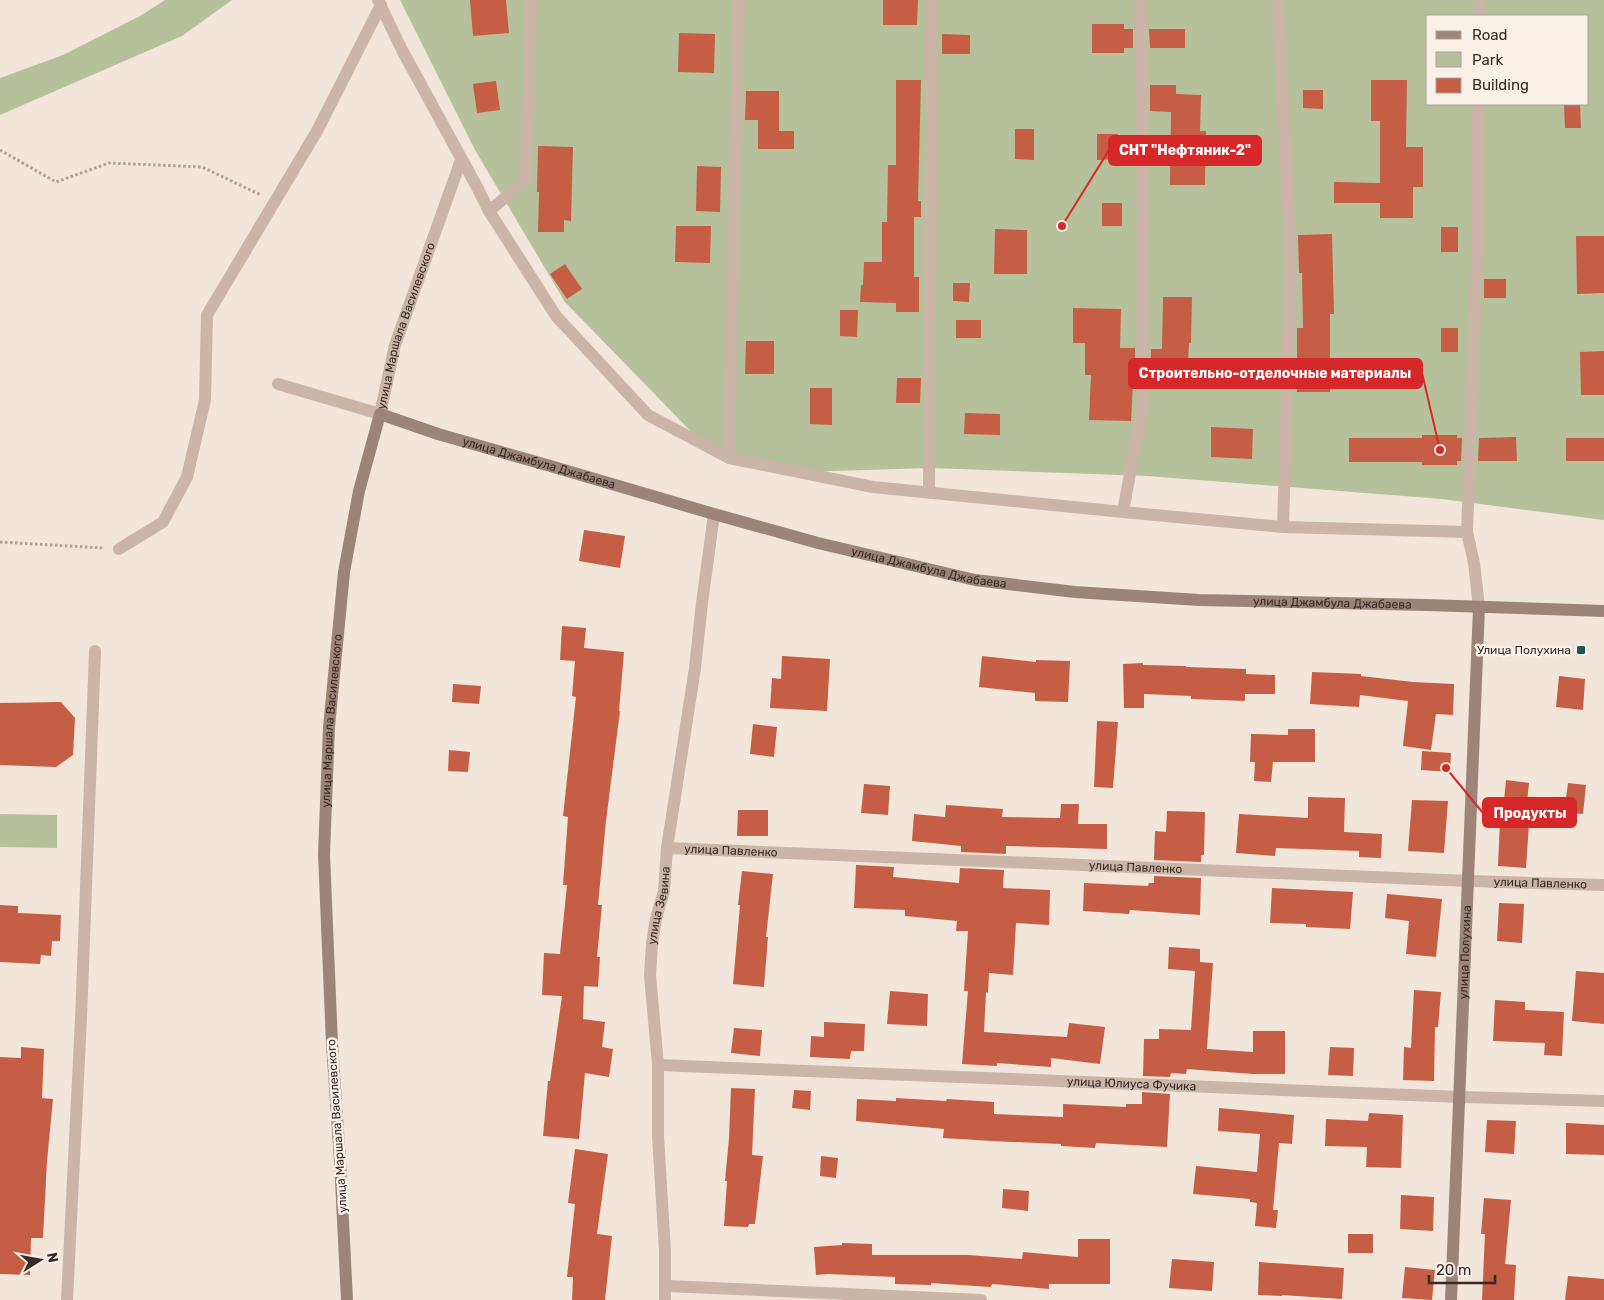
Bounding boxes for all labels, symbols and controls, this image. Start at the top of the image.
legend [1426,15,1589,105]
text: Road [1472,26,1508,44]
text: Park [1472,51,1503,69]
text: Building [1472,76,1529,94]
callout: СНТ "Нефтяник-2" [1109,136,1261,165]
text: СНТ "Нефтяник-2" [1119,142,1251,159]
street label: улица Маршала Василевского [374,240,438,411]
callout: Строительно-отделочные материалы [1129,359,1422,388]
text: Строительно-отделочные материалы [1139,365,1411,382]
street label: улица Джамбула Джабаева [461,434,617,492]
street label: улица Джамбула Джабаева [850,544,1007,591]
street label: улица Джамбула Джабаева [1253,594,1412,612]
street label: улица Маршала Василевского [319,633,345,808]
place label: Улица Полухина [1477,643,1571,657]
marker: Улица Полухина [1575,644,1587,656]
callout: Продукты [1483,798,1576,827]
text: Продукты [1494,805,1566,822]
street label: улица Павленко [684,842,778,860]
street label: улица Павленко [1089,858,1183,876]
street label: улица Зевина [645,866,673,946]
street label: улица Павленко [1493,875,1587,891]
street label: улица Полухина [1456,905,1474,1000]
street label: улица Маршала Василевского [324,1039,350,1213]
street label: улица Юлиуса Фучика [1067,1074,1197,1093]
north arrow [15,1235,65,1285]
text: N [43,1251,62,1264]
scale bar [1429,1252,1495,1284]
text: 20 m [1436,1261,1471,1279]

